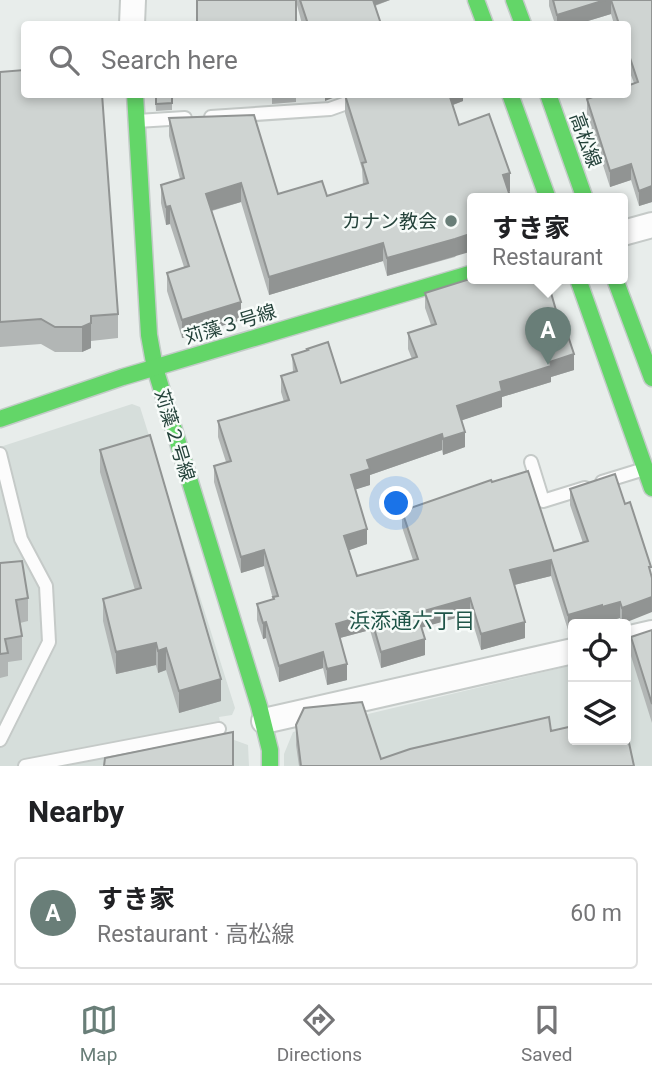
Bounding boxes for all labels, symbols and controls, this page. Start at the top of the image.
search box [21,21,631,98]
icon: search [45,41,83,79]
text: Search here [101,45,238,75]
street label: 高松線 [565,109,606,171]
popup [467,193,628,284]
place label: カナン教会 [342,210,437,233]
marker: カナン教会 [443,213,459,229]
text: すき家 [492,213,570,243]
text: Restaurant [492,244,603,271]
street label: 苅藻３号線 [181,300,279,349]
pin: A [525,307,571,365]
street label: 苅藻２号線 [150,386,199,484]
your location [379,486,413,520]
district label: 浜添通六丁目 [349,609,475,633]
map controls [568,619,631,745]
button: locate [568,619,631,682]
button: layers [568,682,631,745]
text: Nearby [28,794,124,829]
text: すき家 [97,884,175,914]
text: A [45,900,61,927]
text: 60 m [570,900,622,927]
text: Restaurant · 高松線 [97,921,294,948]
tab: Map [80,1001,118,1066]
tab: Directions [277,1001,362,1066]
tab: Saved [521,1001,572,1066]

